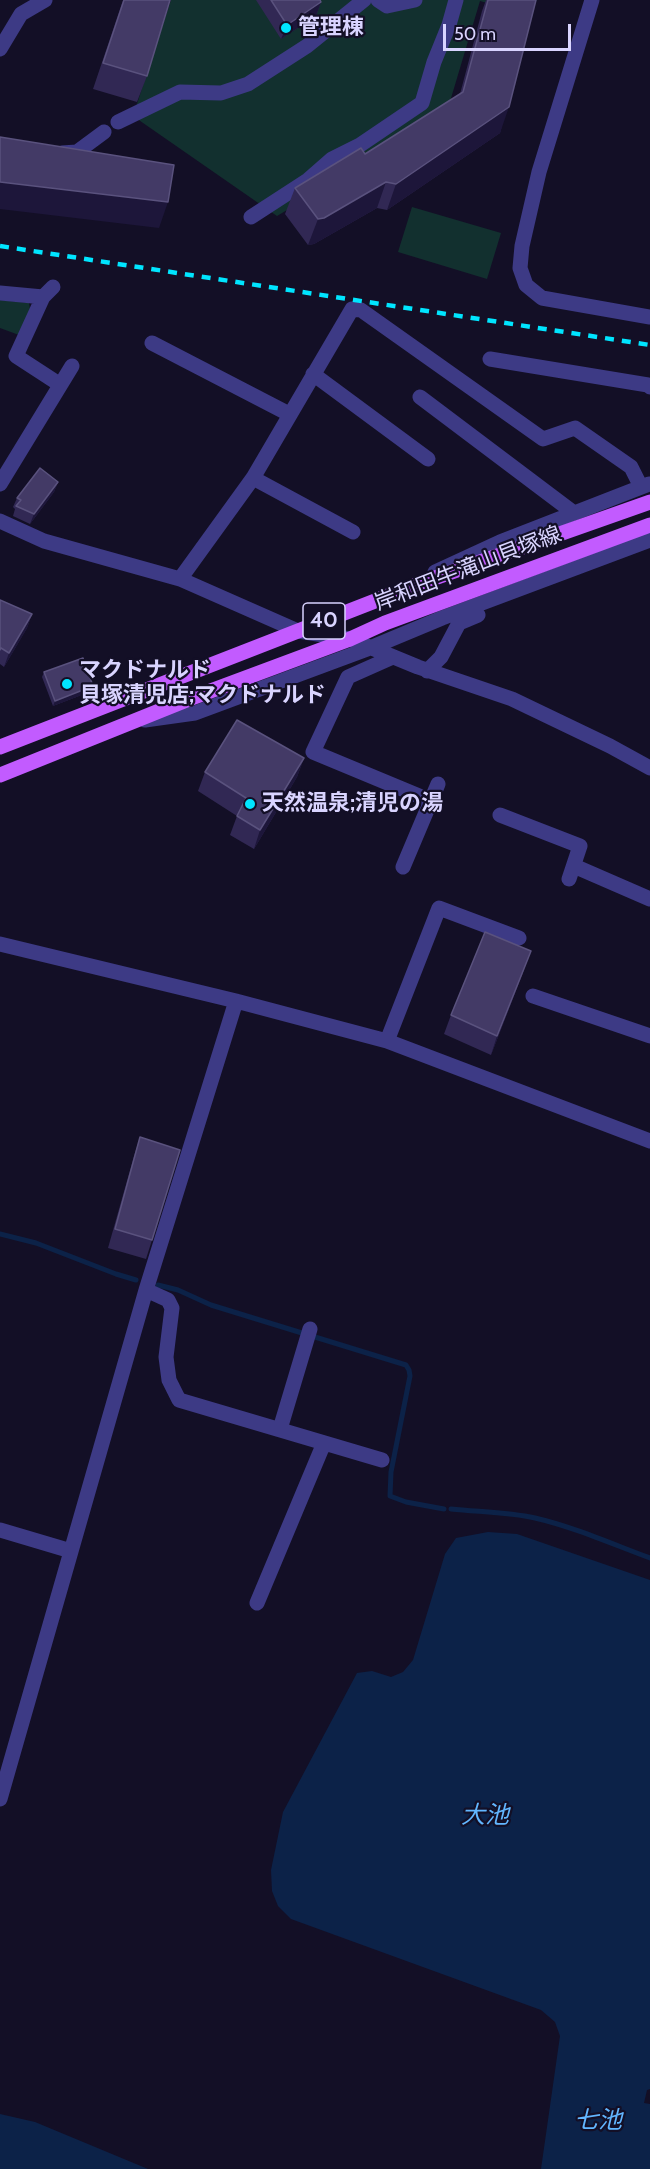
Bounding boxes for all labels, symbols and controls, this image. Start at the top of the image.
scale bar [446,12,574,50]
place label: 管理棟 [298,15,364,41]
marker: 管理棟 [279,21,293,35]
text: 50 m [454,23,496,45]
street label: 岸和田牛滝山貝塚線 [371,521,565,617]
road number: 40 [303,603,345,639]
place label: マクドナルド 貝塚清児店;マクドナルド [79,658,326,710]
marker: マクドナルド 貝塚清児店;マクドナルド [60,677,74,691]
place label: 天然温泉;清児の湯 [262,791,443,817]
marker: 天然温泉;清児の湯 [243,797,257,811]
water label: 大池 [461,1802,509,1830]
water label: 七池 [574,2107,622,2135]

